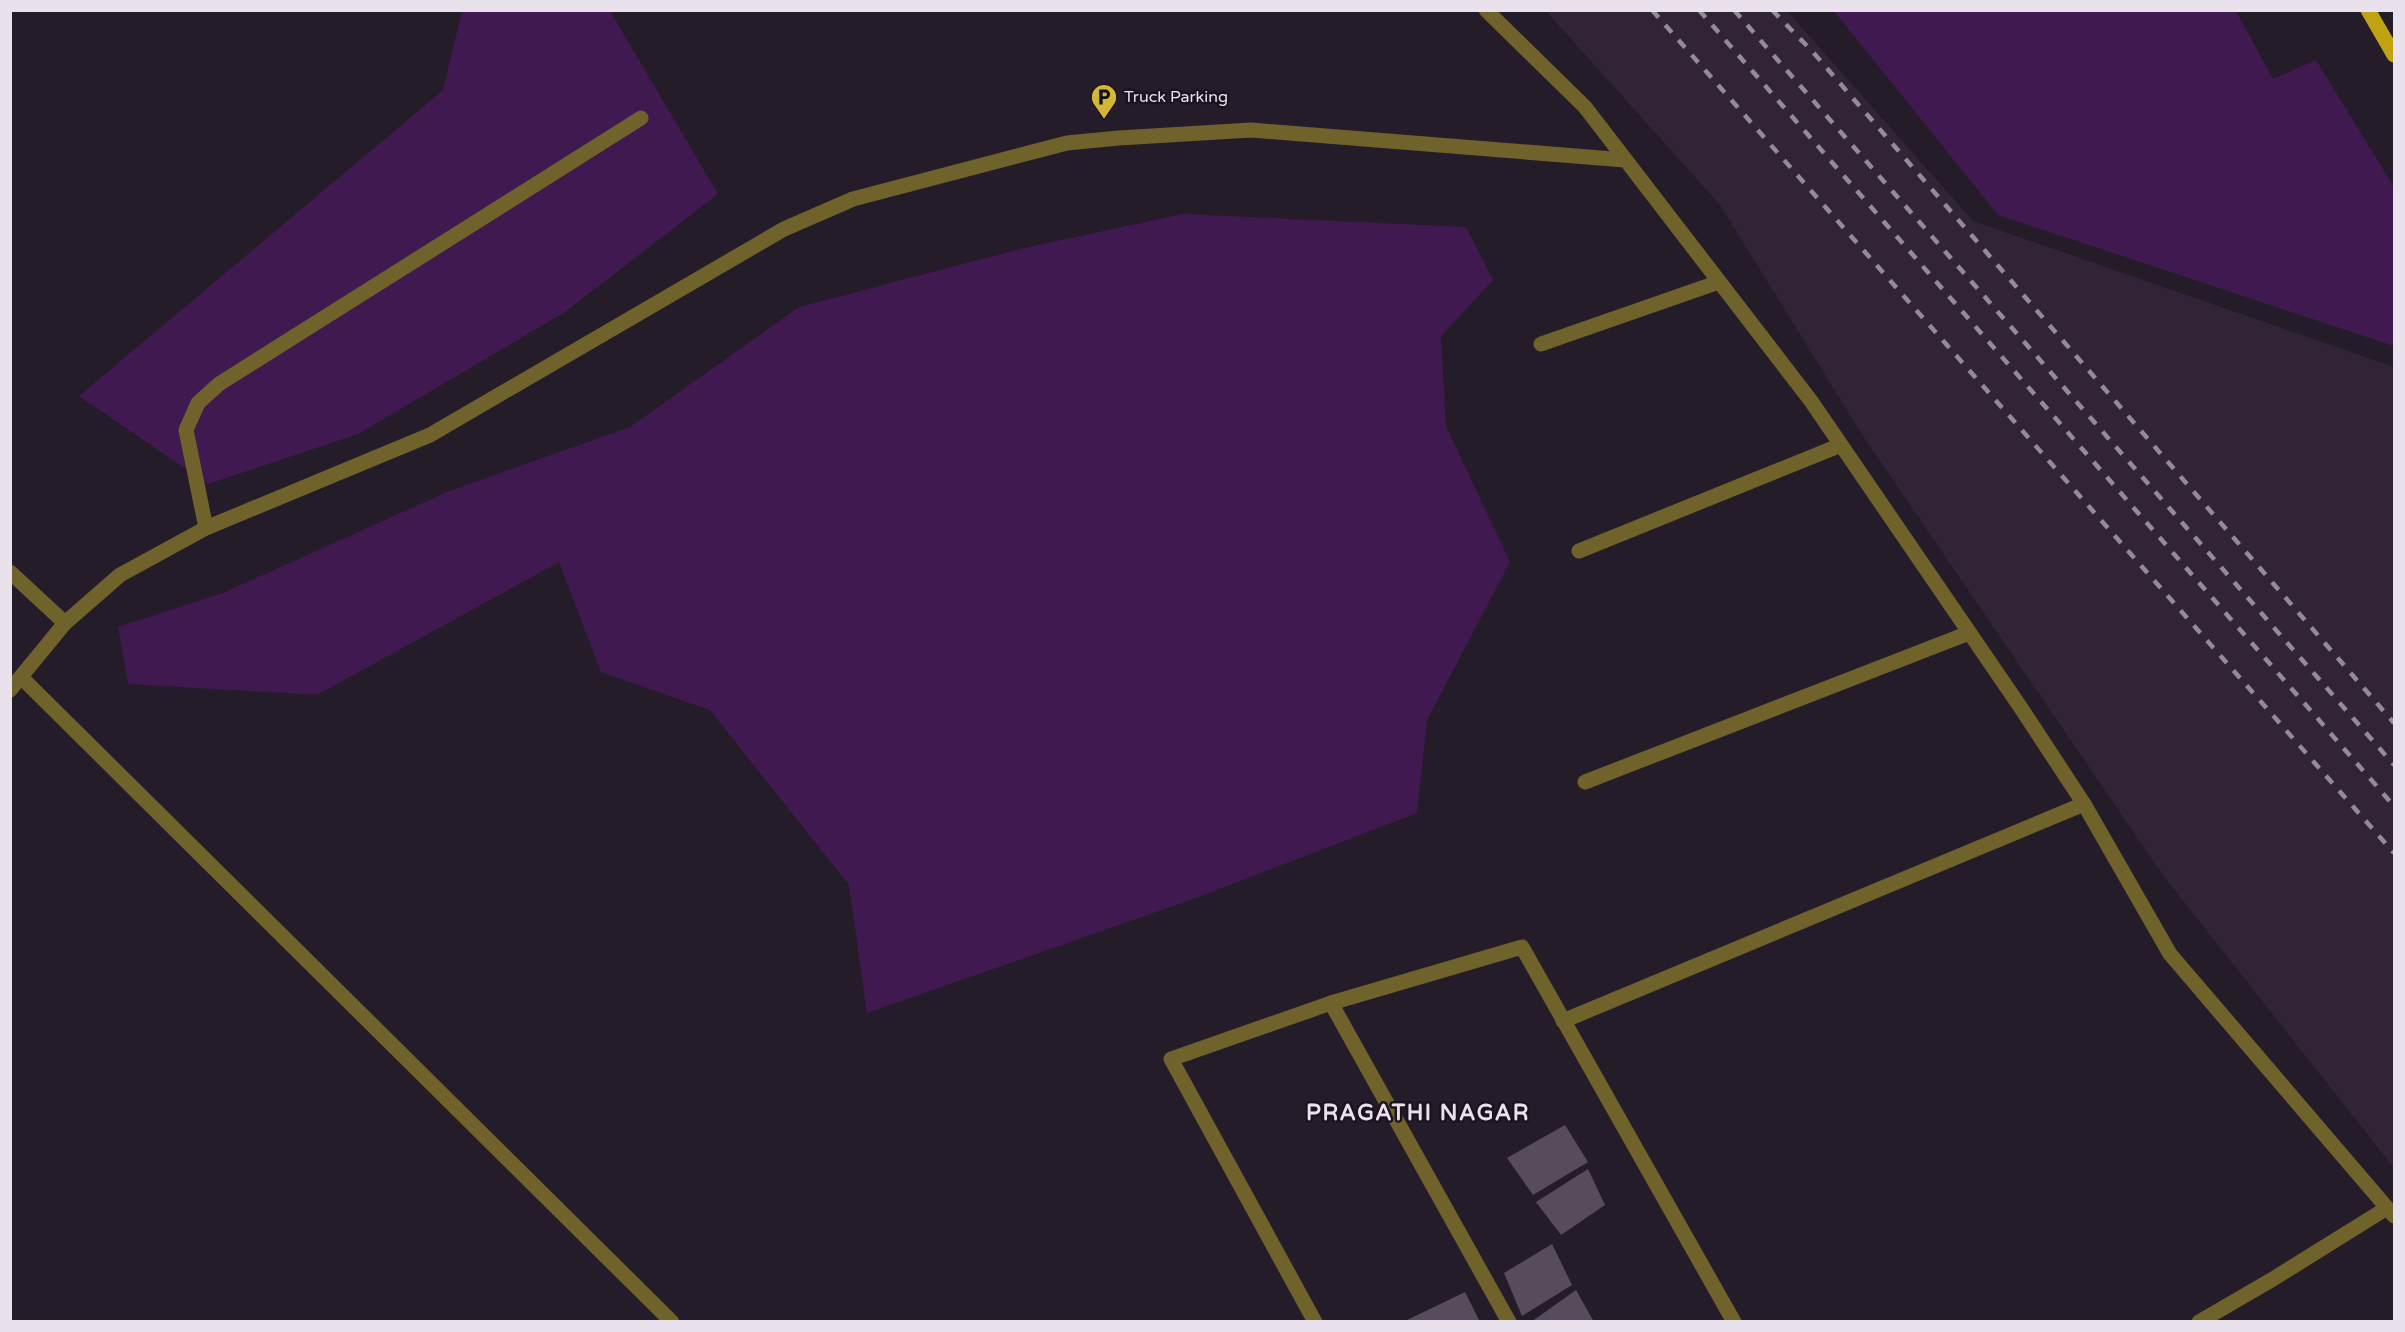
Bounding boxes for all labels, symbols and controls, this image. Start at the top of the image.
parking icon: Truck Parking [1089,82,1119,120]
place label: Truck Parking [1124,87,1228,107]
district label: PRAGATHI NAGAR [1306,1100,1530,1126]

